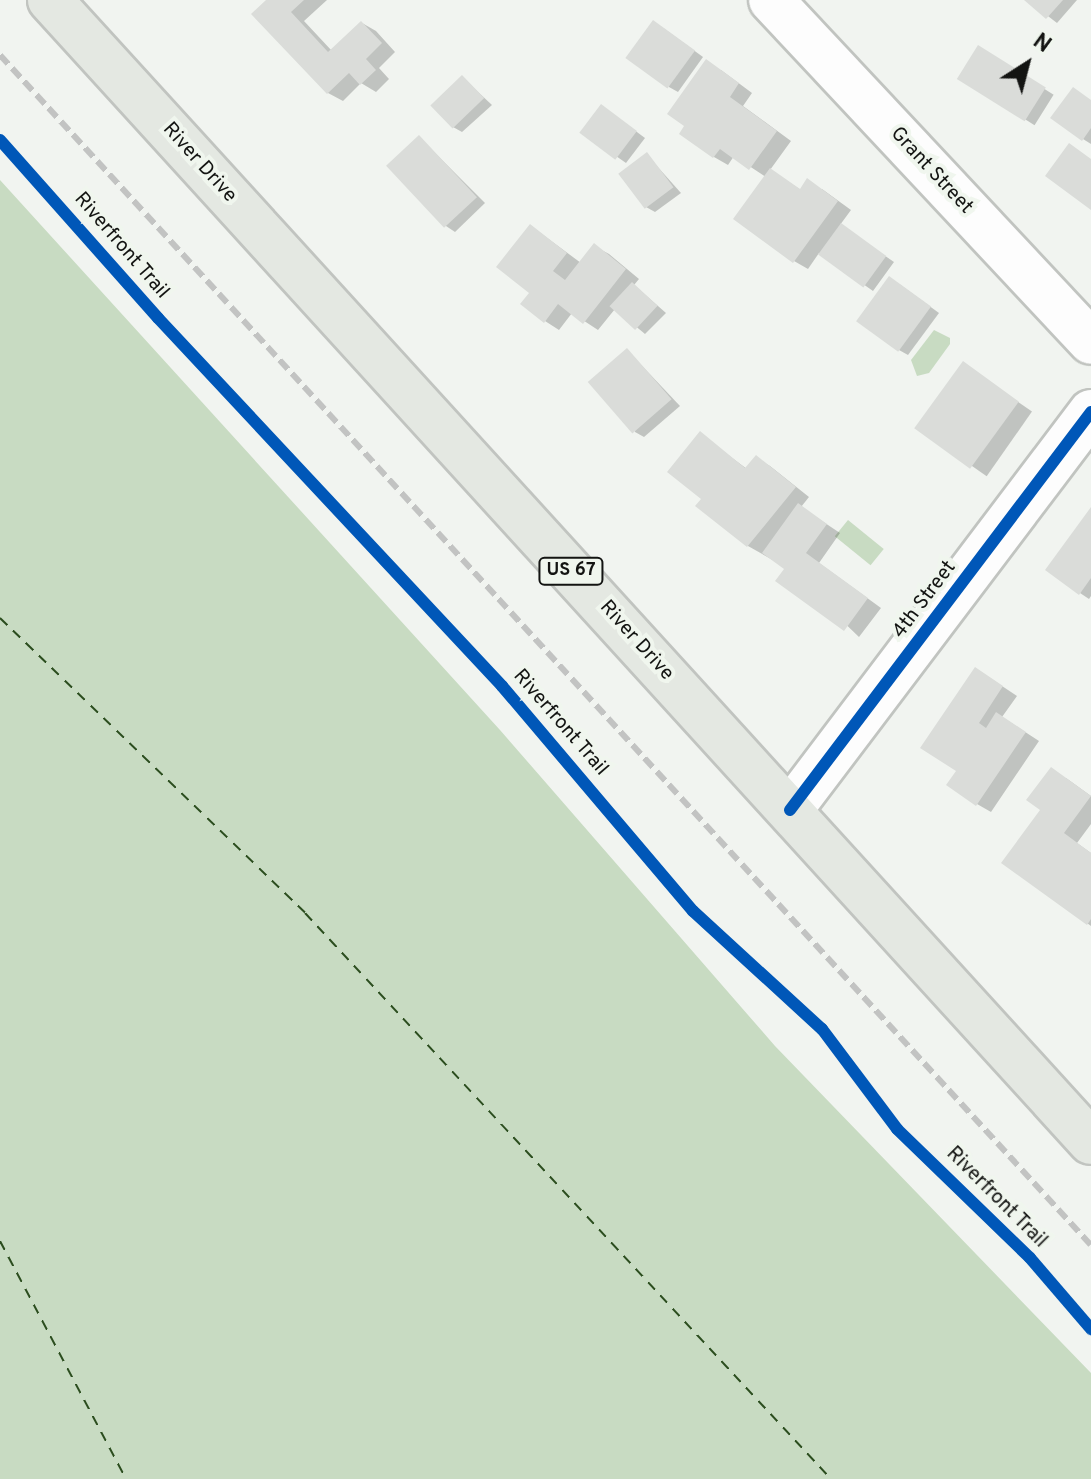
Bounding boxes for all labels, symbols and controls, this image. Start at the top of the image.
north arrow [987,24,1067,104]
text: N [1027,29,1056,60]
street label: River Drive [157,118,241,208]
street label: Grant Street [885,123,977,219]
street label: Riverfront Trail [68,188,174,304]
road number: US 67 [537,557,605,585]
street label: 4th Street [888,557,962,643]
street label: River Drive [594,596,678,686]
street label: Riverfront Trail [507,665,613,781]
street label: Riverfront Trail [940,1142,1052,1254]

